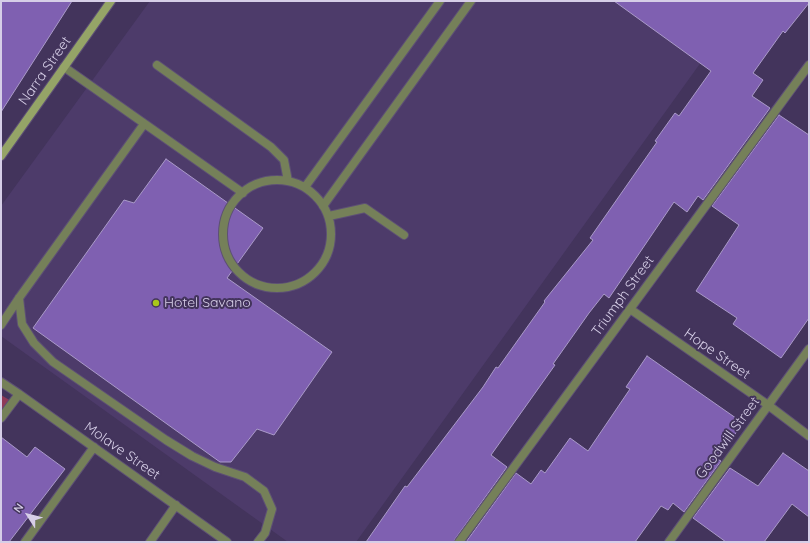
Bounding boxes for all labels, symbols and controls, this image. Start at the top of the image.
street label: Narra Street [15,33,75,109]
street label: Triumph Street [588,253,658,339]
place label: Hotel Savano [164,295,251,311]
marker: Hotel Savano [151,298,161,308]
street label: Hope Street [681,325,753,383]
street label: Goodwill Street [693,394,763,482]
street label: Molave Street [81,419,163,483]
north arrow [8,495,48,535]
text: N [10,501,26,515]

